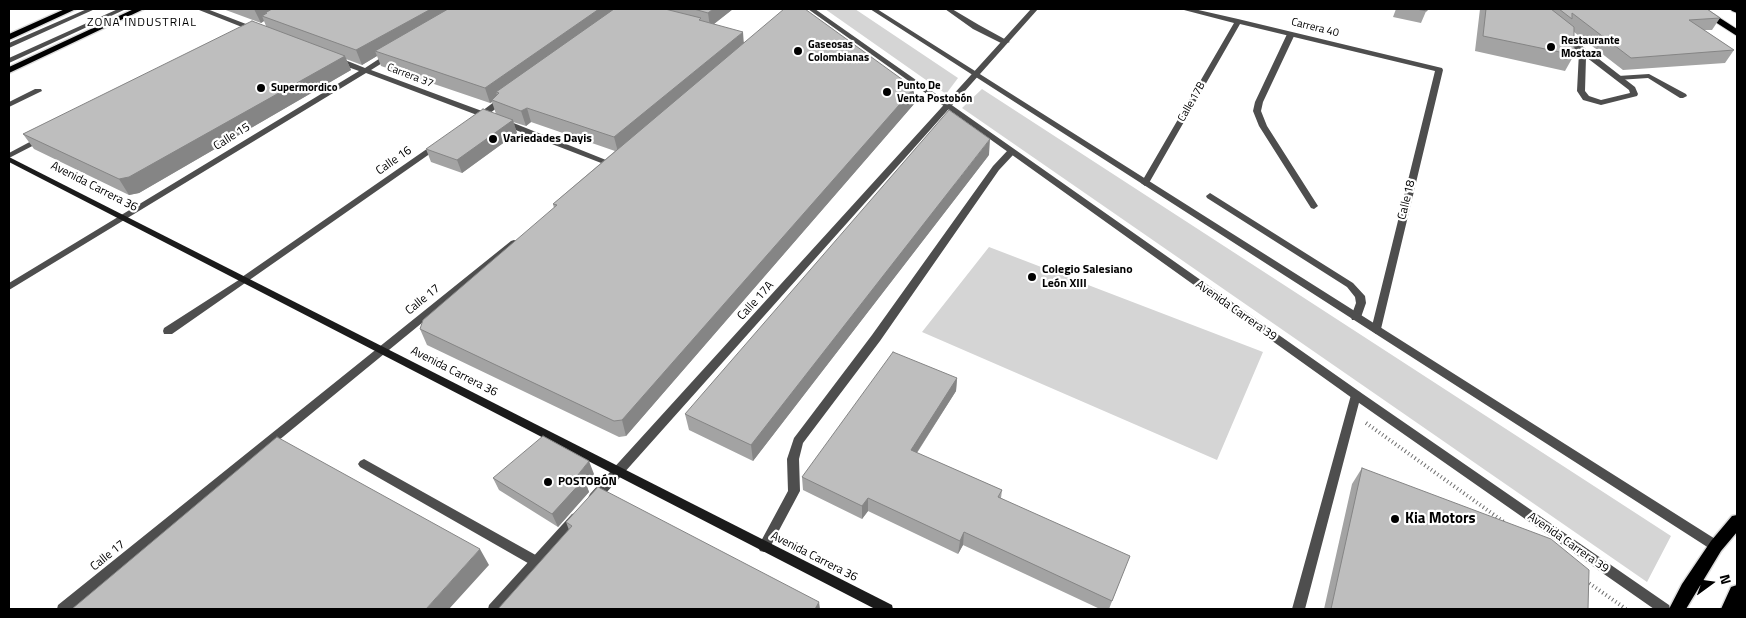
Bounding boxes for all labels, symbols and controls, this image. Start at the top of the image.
district label: ZONA INDUSTRIAL [85,16,199,30]
street label: Carrera 40 [1290,16,1340,40]
place label: Restaurante Mostaza [1561,34,1620,60]
place label: Gaseosas Colombianas [808,38,869,64]
marker: Restaurante Mostaza [1545,41,1557,53]
marker: Gaseosas Colombianas [792,45,804,57]
street label: Carrera 37 [385,61,435,91]
place label: Punto De Venta Postobón [897,79,972,105]
street label: Calle 17B [1175,80,1209,124]
place label: Supermordico [271,81,338,95]
marker: Supermordico [255,82,267,94]
marker: Punto De Venta Postobón [881,86,893,98]
street label: Calle 15 [211,120,253,154]
place label: Variedades Dayis [503,132,592,146]
marker: Variedades Dayis [487,133,499,145]
street label: Calle 16 [373,144,415,178]
street label: Avenida Carrera 36 [48,159,140,215]
street label: Calle 18 [1395,179,1419,221]
place label: Colegio Salesiano León XIII [1042,263,1133,291]
marker: Colegio Salesiano León XIII [1026,271,1038,283]
street label: Avenida Carrera 39 [1193,278,1279,344]
street label: Calle 17A [735,279,777,323]
street label: Calle 17 [403,282,443,318]
street label: Avenida Carrera 36 [408,344,500,400]
place label: POSTOBÓN [558,475,617,489]
marker: POSTOBÓN [542,476,554,488]
place label: Kia Motors [1405,510,1476,528]
street label: Avenida Carrera 39 [1525,510,1611,576]
marker: Kia Motors [1389,513,1401,525]
street label: Avenida Carrera 36 [768,529,860,585]
street label: Calle 17 [88,538,128,574]
north arrow [1686,558,1736,608]
text: N [1715,572,1737,586]

